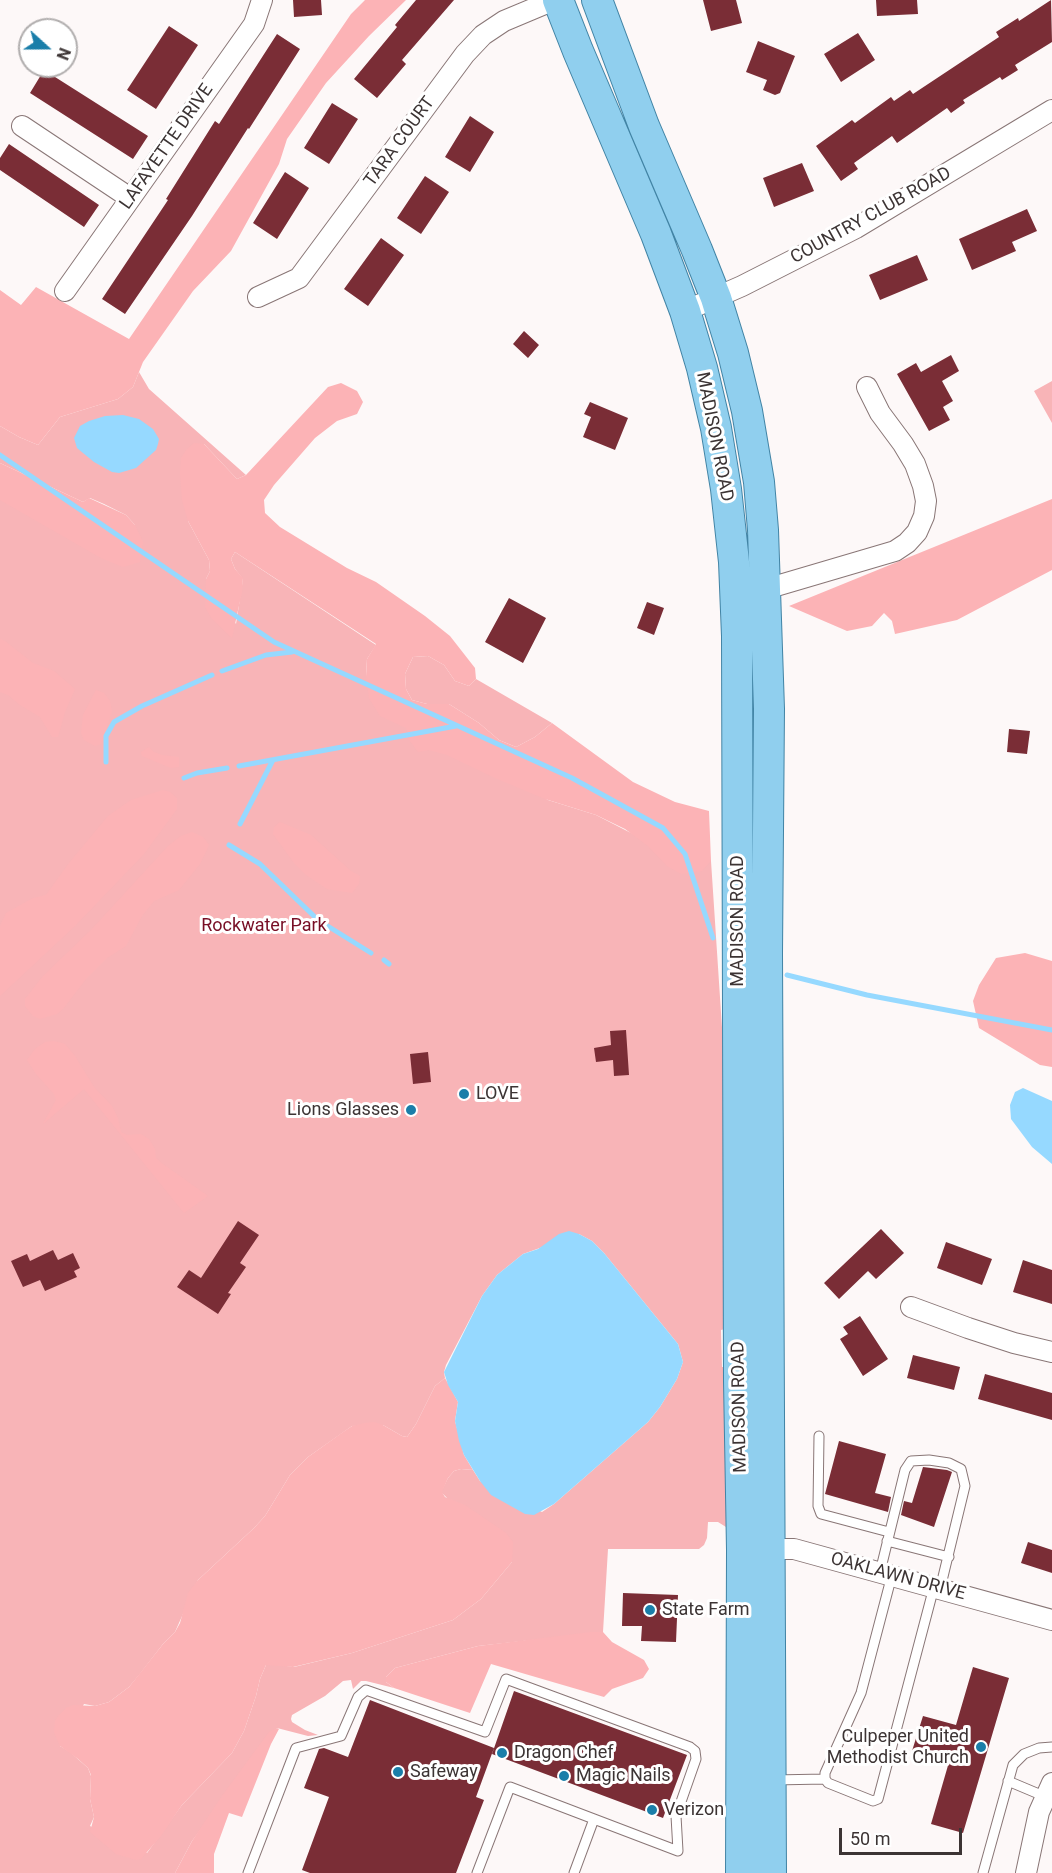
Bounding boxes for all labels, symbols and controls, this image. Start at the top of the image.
north arrow [18,18,78,78]
text: N [53,45,74,63]
street label: LAFAYETTE DRIVE [116,80,218,214]
street label: TARA COURT [360,93,440,191]
street label: COUNTRY CLUB ROAD [787,163,955,269]
street label: MADISON ROAD [691,370,737,504]
street label: MADISON ROAD [727,855,749,987]
park label: Rockwater Park [201,915,327,937]
place label: LOVE [476,1083,519,1105]
marker: LOVE [457,1087,471,1101]
place label: Lions Glasses [287,1099,399,1121]
marker: Lions Glasses [404,1103,418,1117]
street label: MADISON ROAD [728,1341,752,1473]
street label: OAKLAWN DRIVE [828,1549,968,1605]
place label: State Farm [662,1599,750,1621]
marker: State Farm [643,1603,657,1617]
place label: Culpeper United Methodist Church [827,1726,969,1768]
marker: Culpeper United Methodist Church [974,1740,988,1754]
place label: Dragon Chef [514,1742,614,1764]
marker: Dragon Chef [495,1746,509,1760]
place label: Safeway [410,1761,478,1783]
marker: Safeway [391,1765,405,1779]
place label: Magic Nails [576,1765,671,1787]
marker: Magic Nails [557,1769,571,1783]
place label: Verizon [664,1799,724,1821]
marker: Verizon [645,1803,659,1817]
scale bar [842,1816,965,1854]
text: 50 m [850,1828,890,1849]

